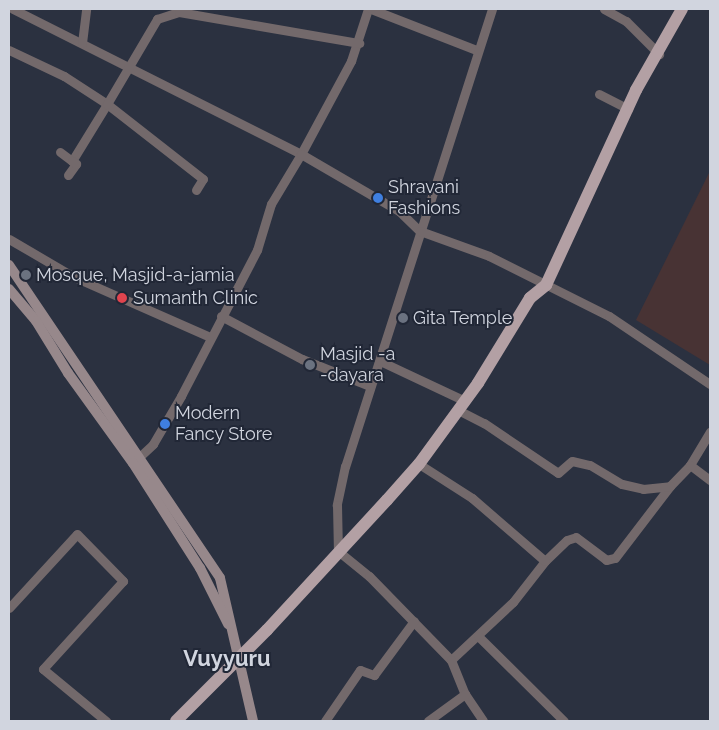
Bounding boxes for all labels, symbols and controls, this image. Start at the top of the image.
place label: Shravani Fashions [388,177,460,220]
marker: Shravani Fashions [372,192,384,204]
place label: Mosque, Masjid-a-jamia [36,264,235,286]
marker: Mosque, Masjid-a-jamia [20,269,32,281]
place label: Sumanth Clinic [133,287,258,309]
marker: Sumanth Clinic [115,291,129,305]
place label: Gita Temple [413,307,513,329]
marker: Gita Temple [397,312,409,324]
place label: Masjid -a -dayara [320,344,395,386]
marker: Masjid -a -dayara [304,359,316,371]
place label: Modern Fancy Store [175,403,273,446]
marker: Modern Fancy Store [159,418,171,430]
district label: Vuyyuru [183,646,271,672]

